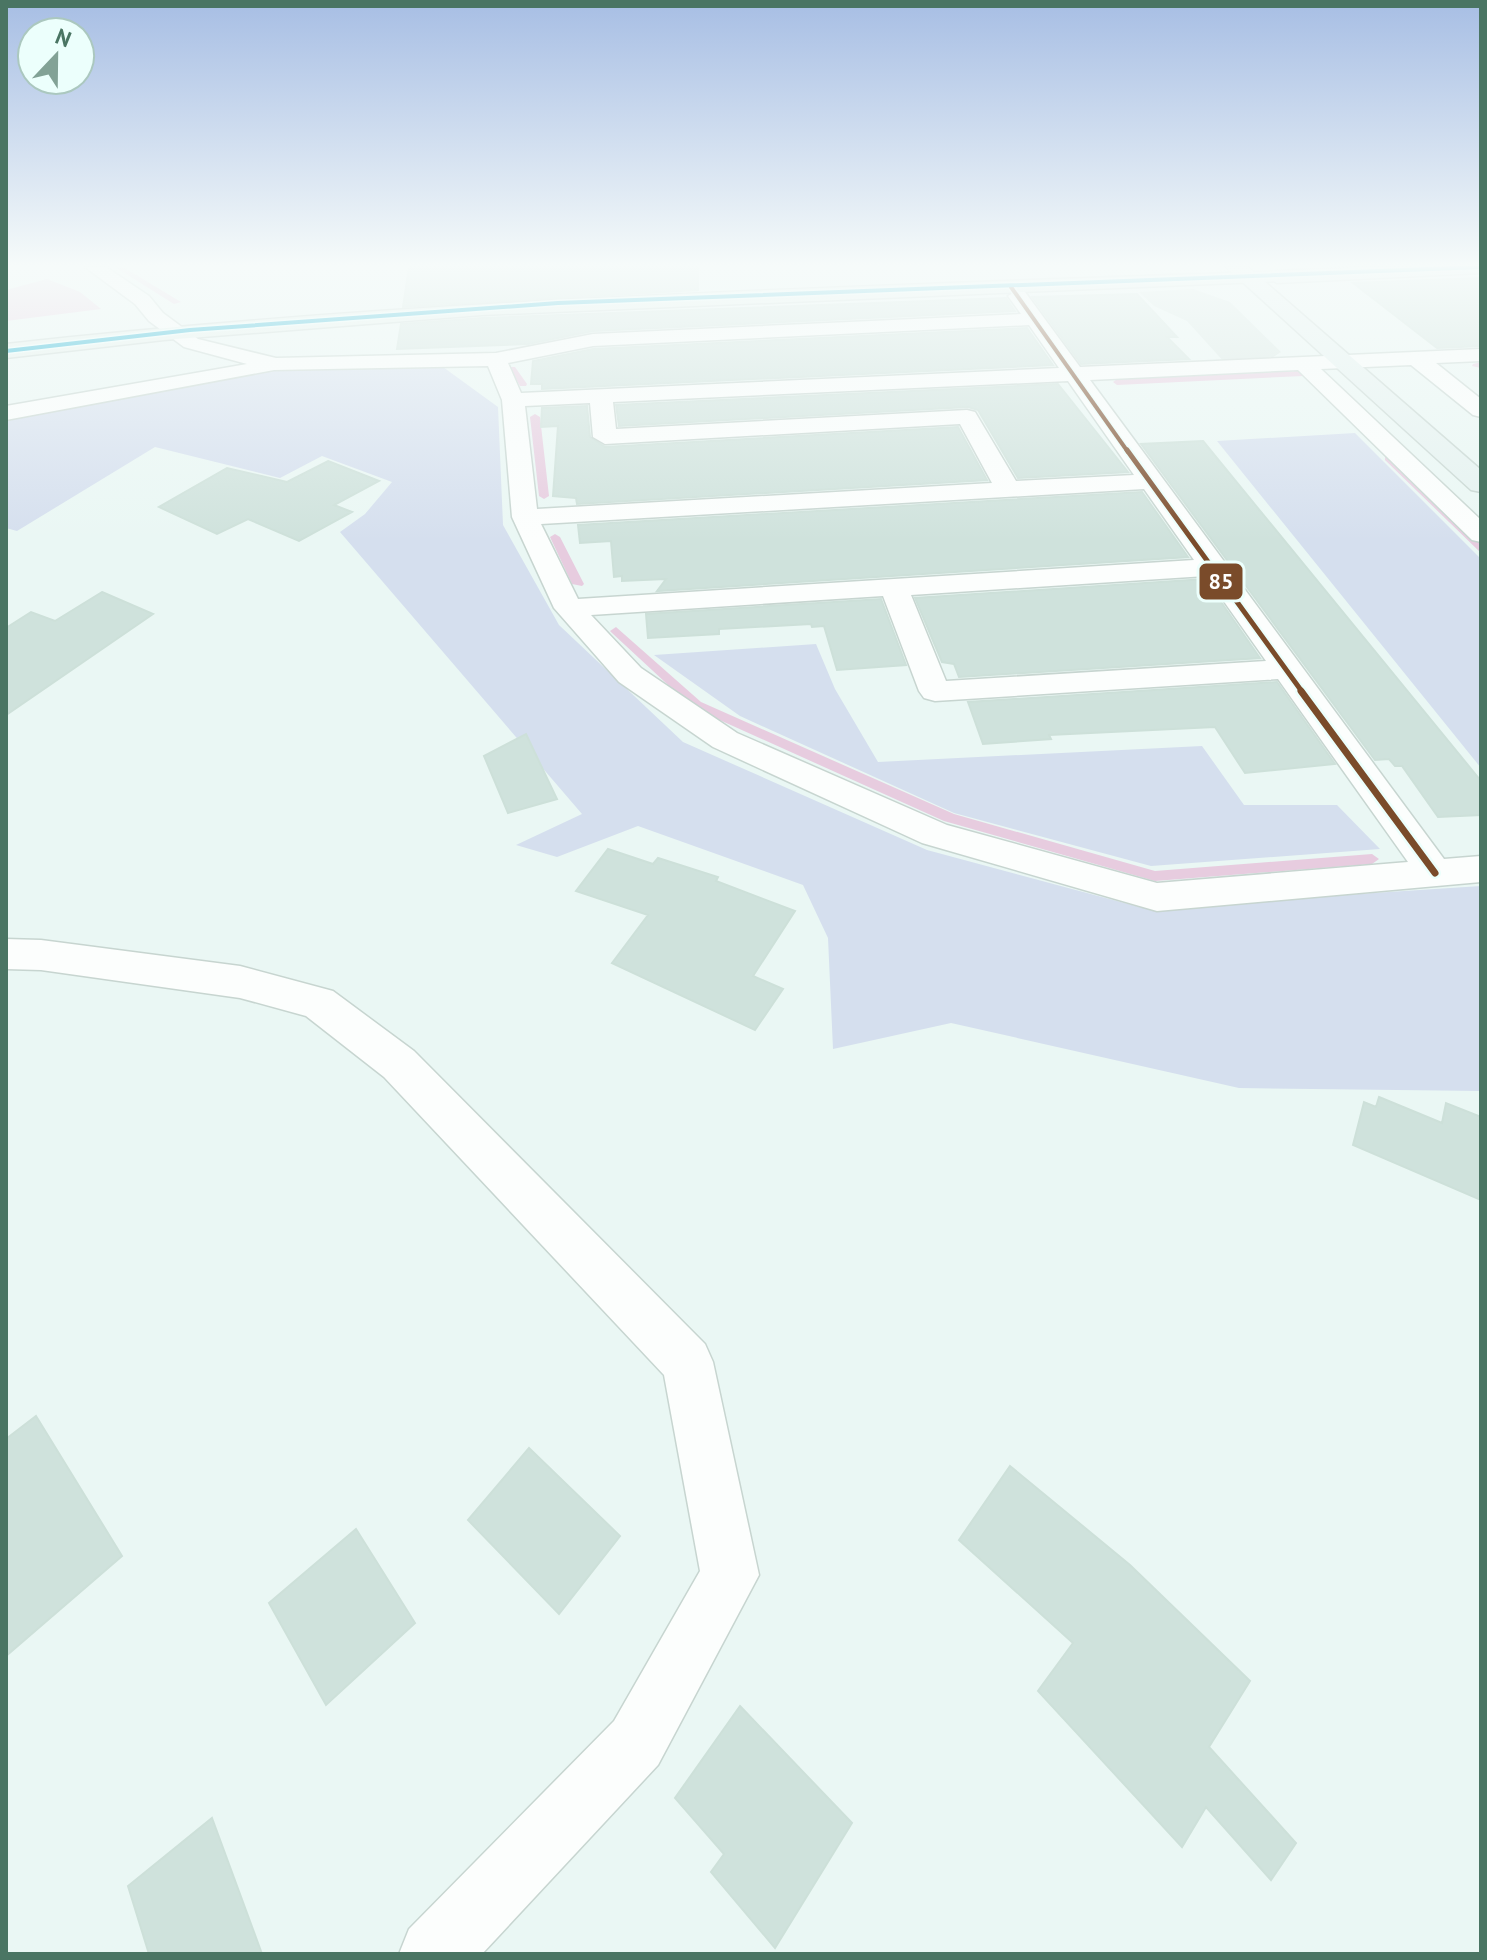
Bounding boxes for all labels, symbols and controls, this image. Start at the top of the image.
north arrow [16,16,96,96]
text: N [52,22,75,53]
line badge: 85 [1198,562,1244,601]
text: 85 [1209,567,1233,595]

